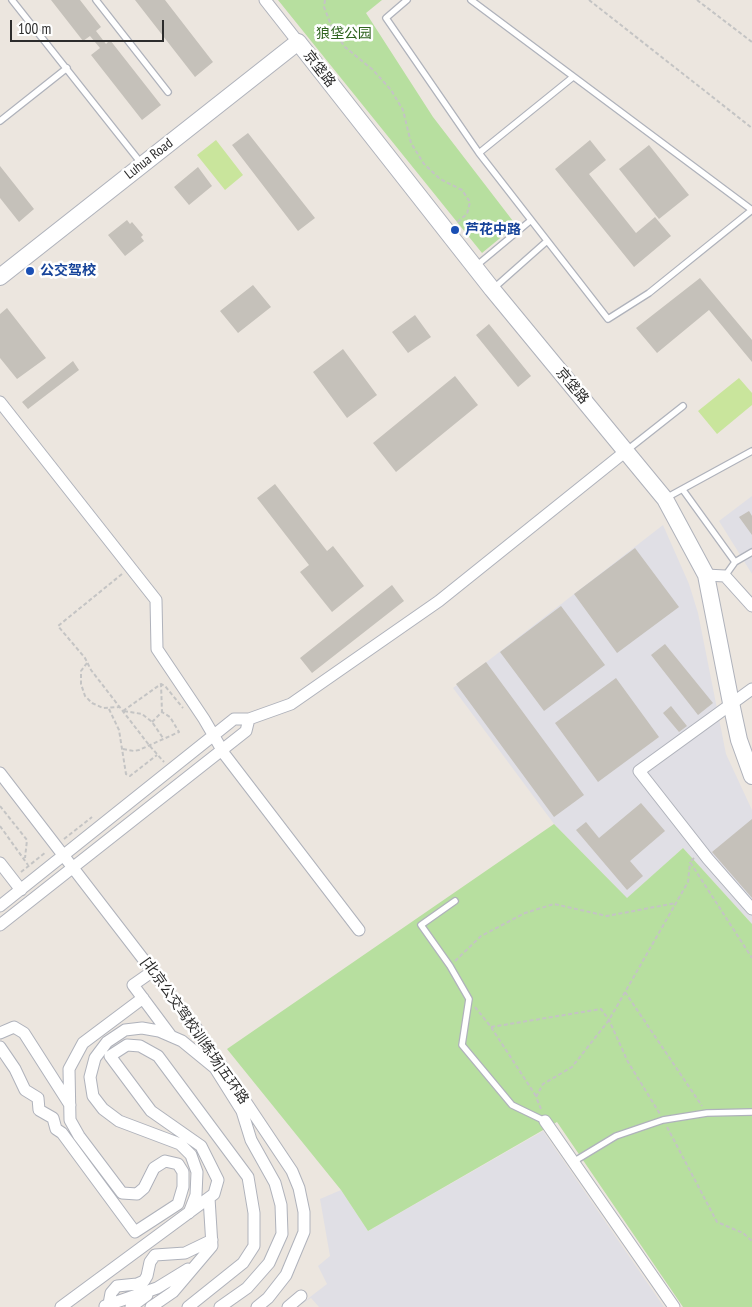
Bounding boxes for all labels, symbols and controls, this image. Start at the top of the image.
scale bar [12,10,166,42]
text: 100 m [18,19,51,38]
park label: 狼垡公园 [316,26,372,42]
street label: 京垡路 [299,47,339,91]
street label: Luhua Road [122,135,176,183]
place label: 芦花中路 [465,222,521,238]
marker: 芦花中路 [449,224,461,236]
place label: 公交驾校 [40,263,96,279]
marker: 公交驾校 [24,265,36,277]
street label: 京垡路 [552,365,592,407]
street label: [北京公交驾校训练场]五环路 [138,955,252,1107]

